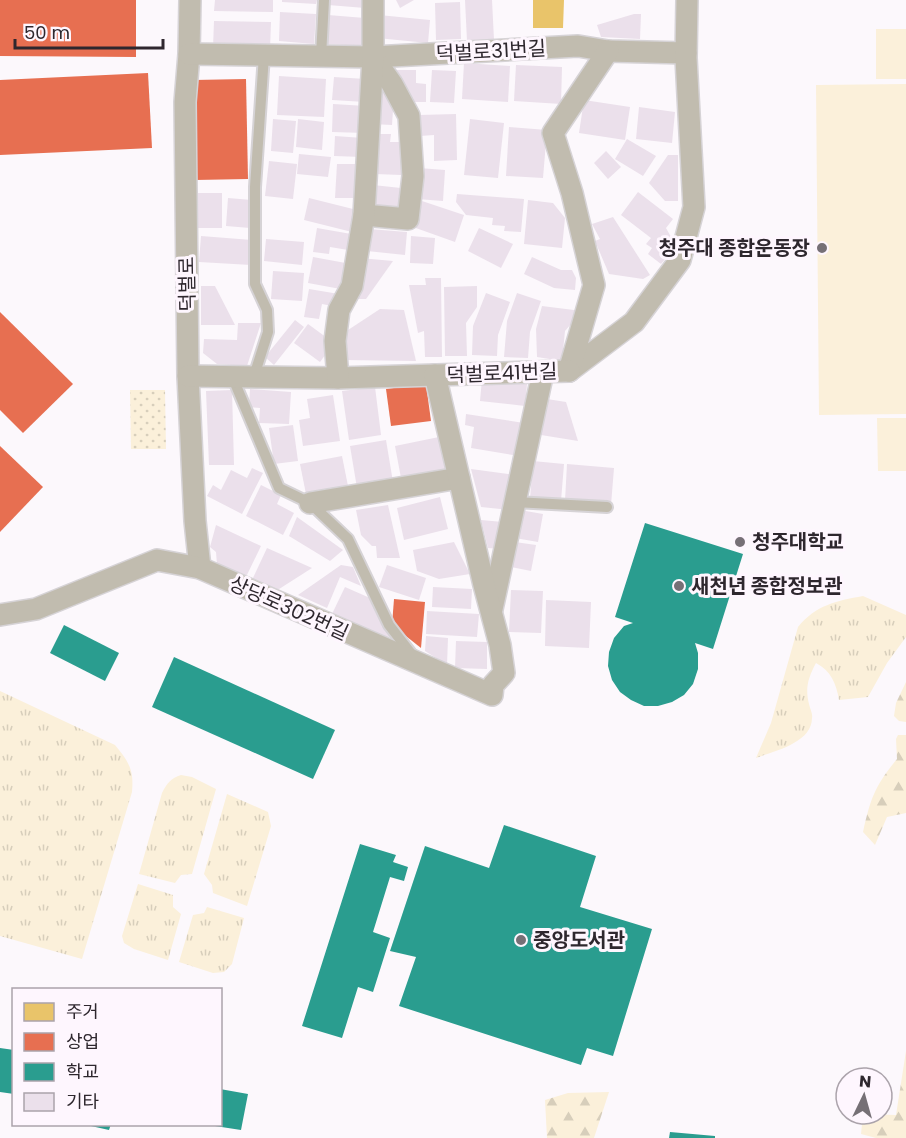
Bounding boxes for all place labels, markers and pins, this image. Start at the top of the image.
place label: 청주대 종합운동장 [659,234,810,262]
marker: 청주대 종합운동장 [815,241,829,255]
place label: 청주대학교 [752,528,844,556]
marker: 청주대학교 [733,535,747,549]
place label: 새천년 종합정보관 [691,572,843,600]
marker: 새천년 종합정보관 [672,579,686,593]
place label: 중앙도서관 [533,926,626,954]
marker: 중앙도서관 [514,933,528,947]

